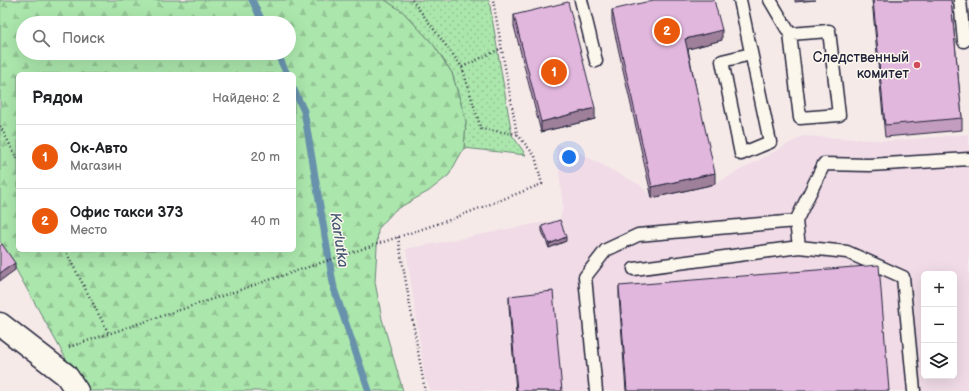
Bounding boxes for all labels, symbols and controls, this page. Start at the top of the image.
search box [16,16,296,60]
pin: 2 [654,16,680,46]
icon: search [30,27,52,49]
text: Поиск [62,29,105,48]
place label: Следственный комитет [813,49,909,82]
pin: 1 [541,57,567,87]
marker: Следственный комитет [912,60,922,70]
text: Рядом [32,88,83,108]
text: Найдено: 2 [212,90,280,106]
text: Ок-Авто [70,139,128,158]
your location [559,147,579,167]
text: 1 [42,149,48,165]
text: 20 m [250,149,280,165]
text: Магазин [70,158,122,174]
text: Офис такси 373 [70,203,183,222]
water label: Karlutka [325,211,353,269]
text: 2 [41,213,49,229]
text: 40 m [250,213,280,229]
text: Место [70,222,107,238]
map controls [921,271,957,379]
button: + [921,271,957,307]
button: − [921,307,957,343]
button: layers [921,343,957,379]

